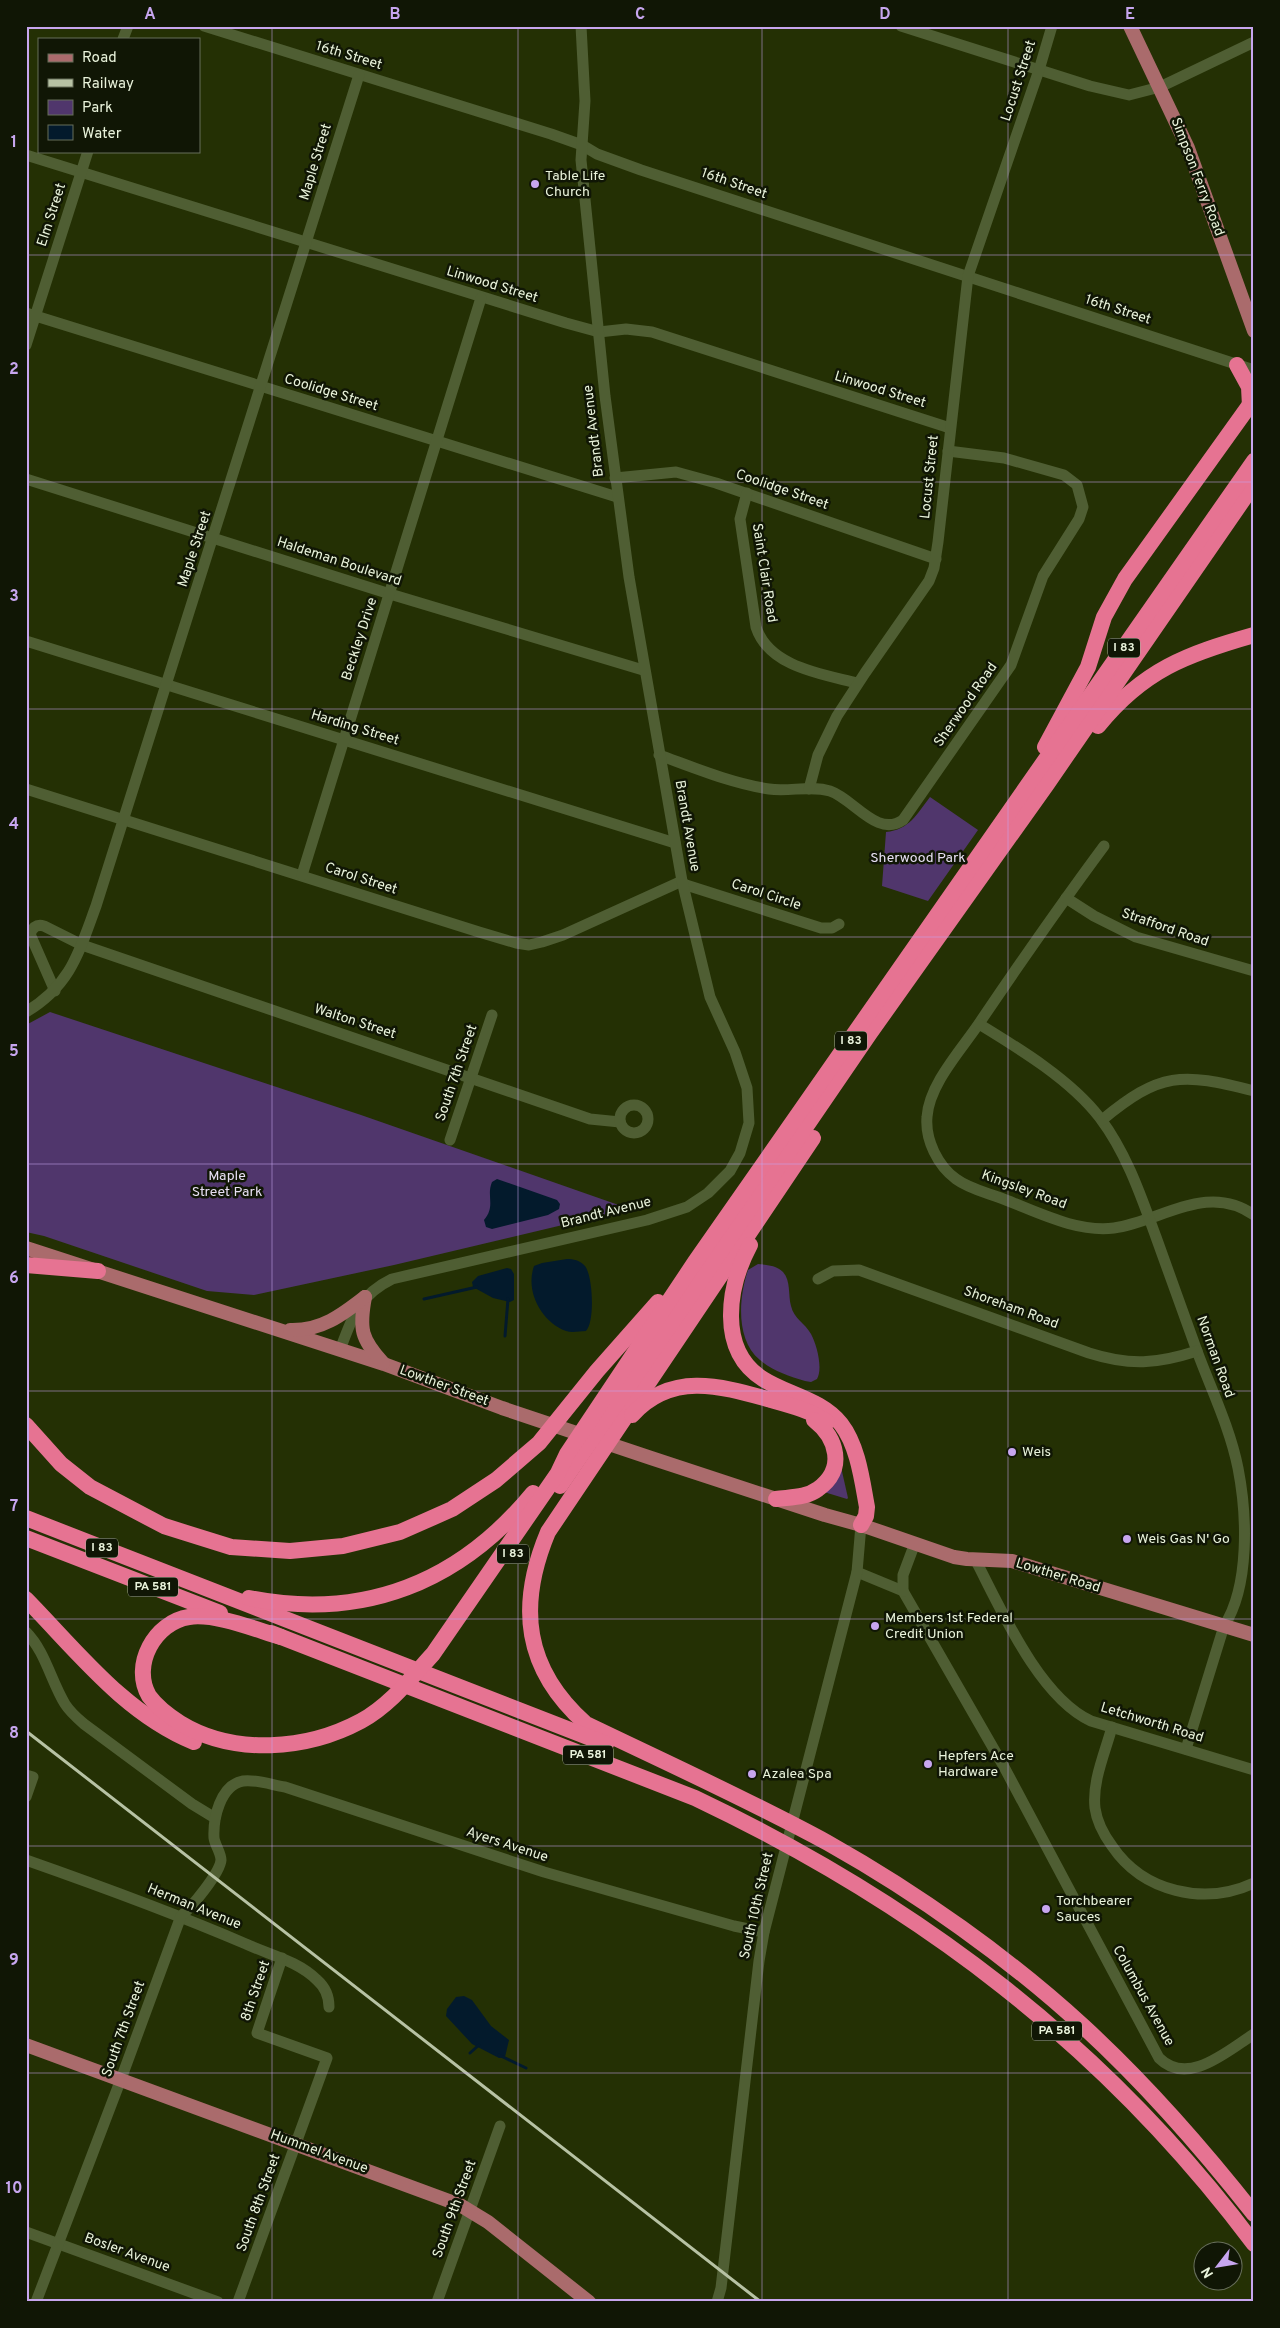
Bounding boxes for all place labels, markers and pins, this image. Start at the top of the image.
place label: Table Life Church [545,168,605,201]
marker: Table Life Church [529,178,541,190]
place label: Weis [1022,1444,1051,1461]
marker: Weis [1006,1446,1018,1458]
place label: Weis Gas N' Go [1137,1531,1230,1548]
marker: Weis Gas N' Go [1121,1533,1133,1545]
place label: Members 1st Federal Credit Union [885,1610,1013,1643]
marker: Members 1st Federal Credit Union [869,1620,881,1632]
place label: Hepfers Ace Hardware [938,1748,1014,1781]
marker: Hepfers Ace Hardware [922,1758,934,1770]
place label: Azalea Spa [762,1766,832,1783]
marker: Azalea Spa [746,1768,758,1780]
place label: Torchbearer Sauces [1056,1893,1132,1926]
marker: Torchbearer Sauces [1040,1903,1052,1915]

